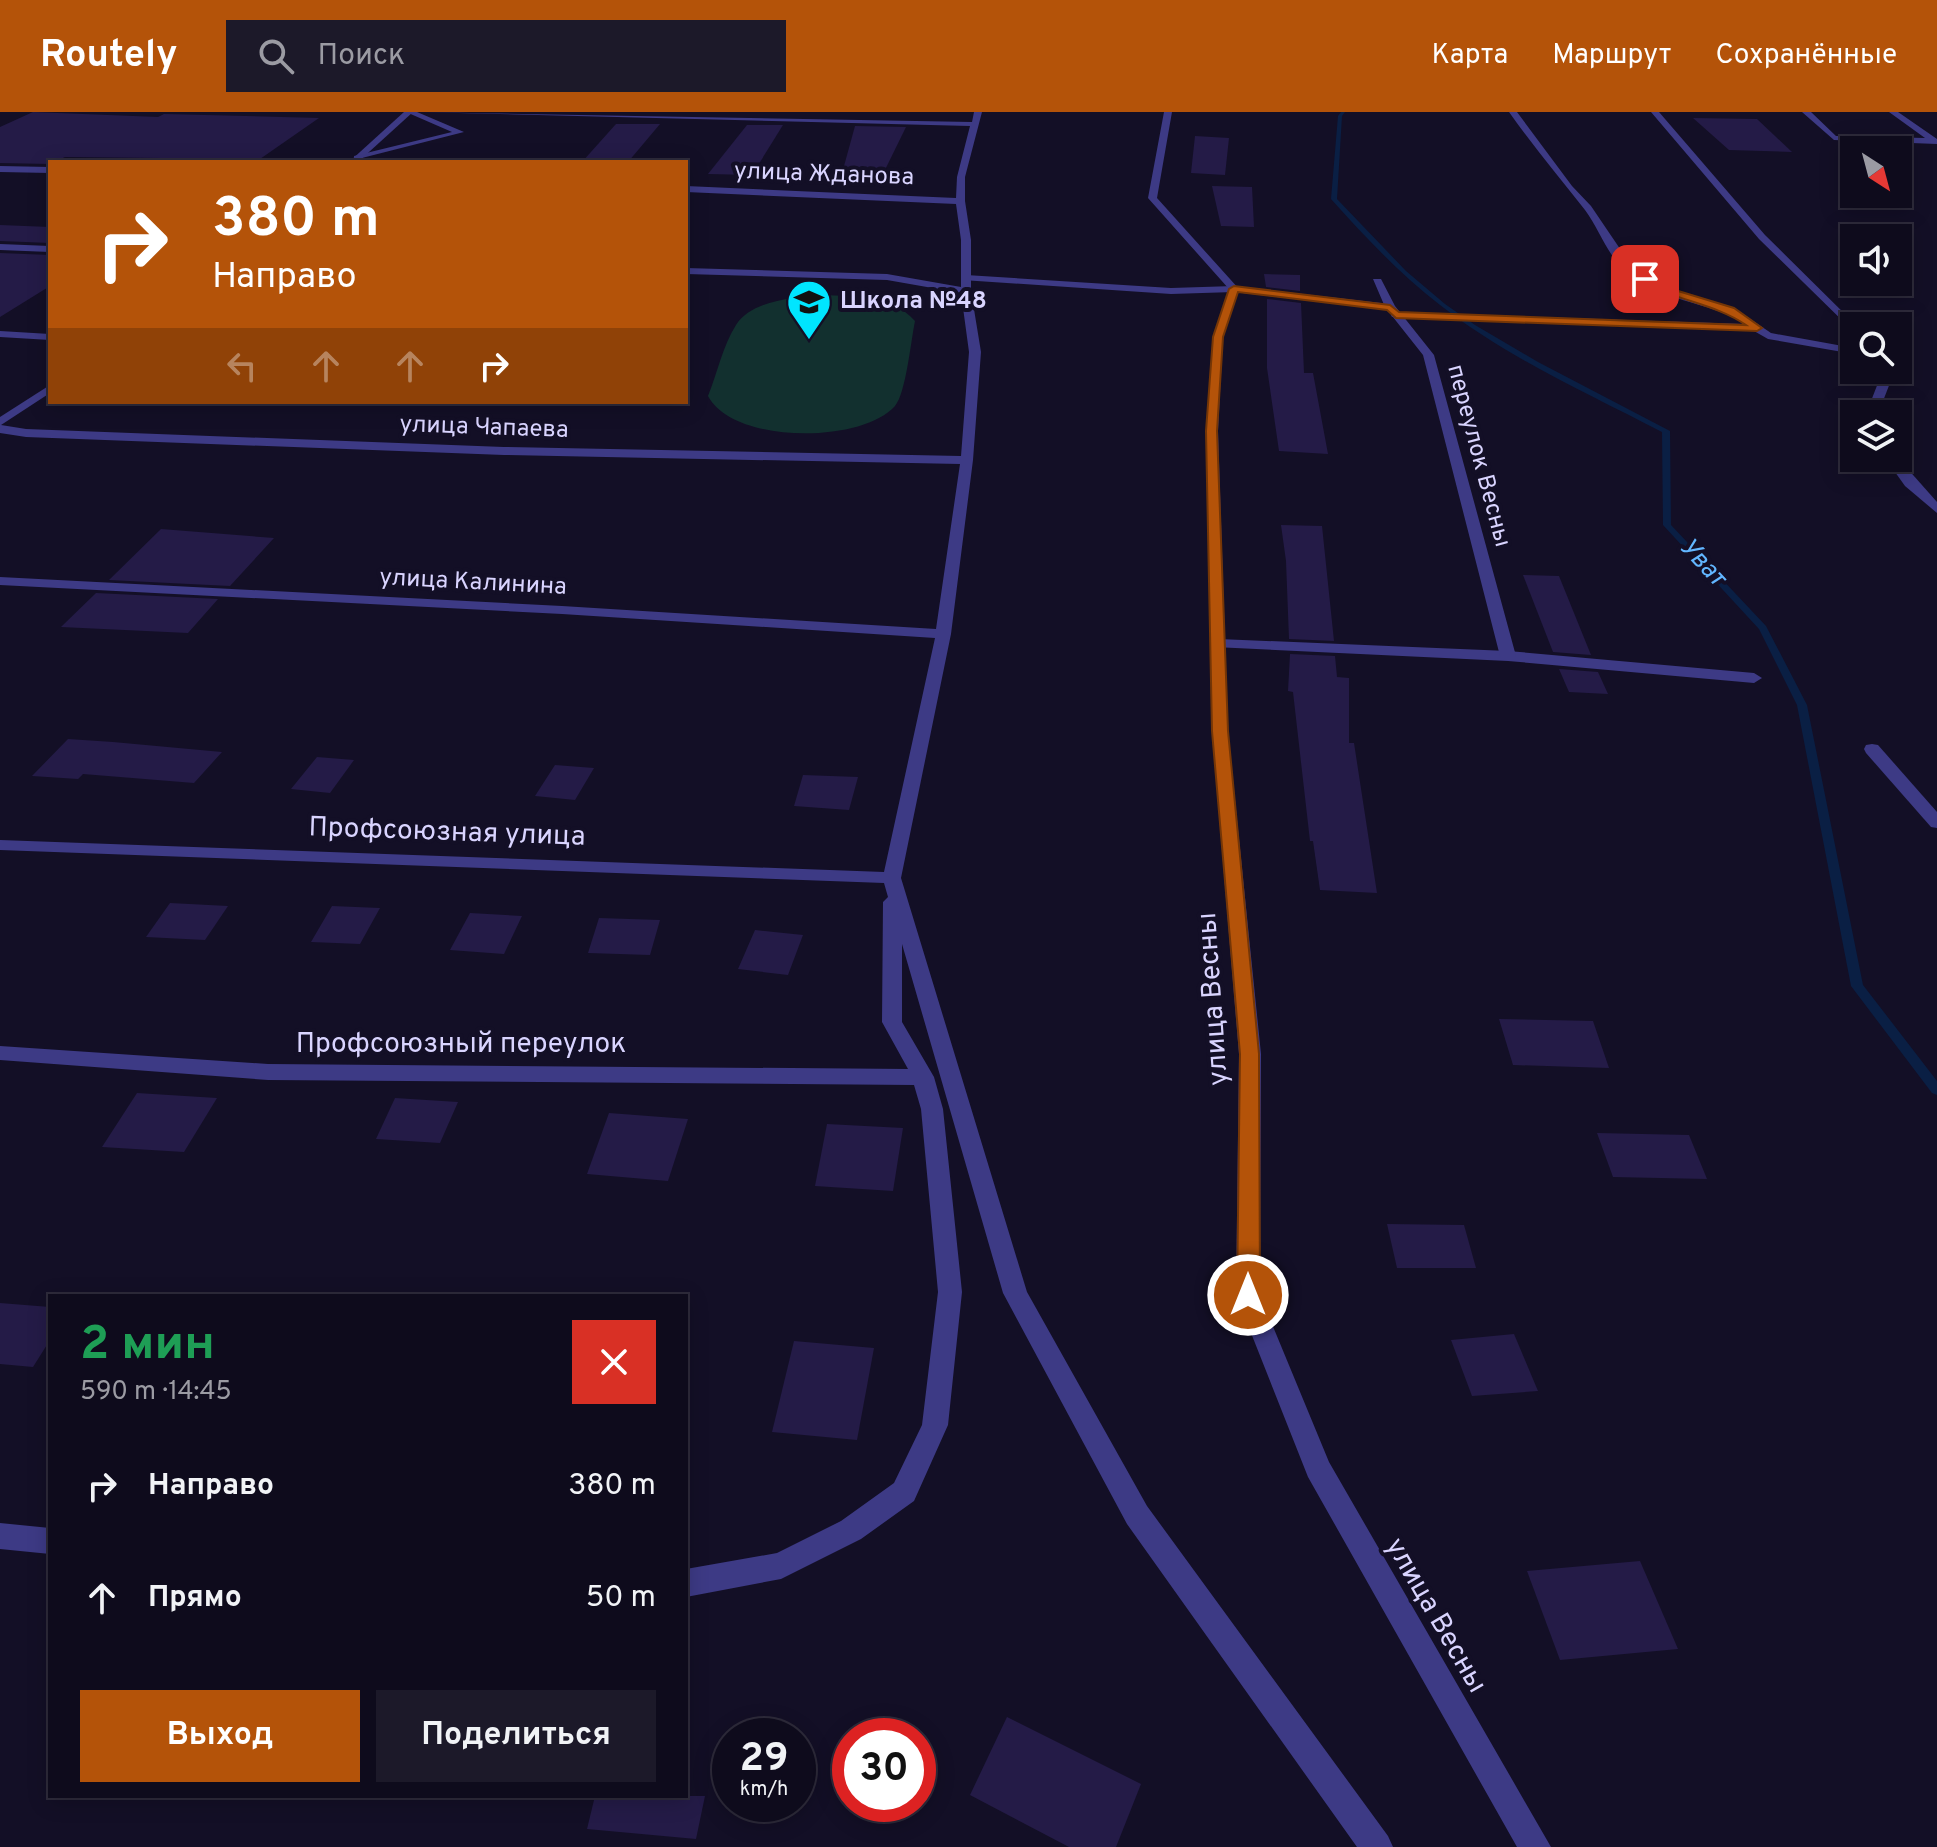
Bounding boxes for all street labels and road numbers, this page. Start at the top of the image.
street label: улица Жданова [733,157,915,193]
street label: переулок Весны [1439,361,1517,551]
street label: улица Чапаева [399,410,569,446]
street label: улица Калинина [378,563,568,603]
street label: Профсоюзная улица [308,810,586,856]
street label: улица Весны [1190,911,1238,1087]
street label: Профсоюзный переулок [296,1027,626,1063]
street label: улица Весны [1376,1532,1494,1700]

